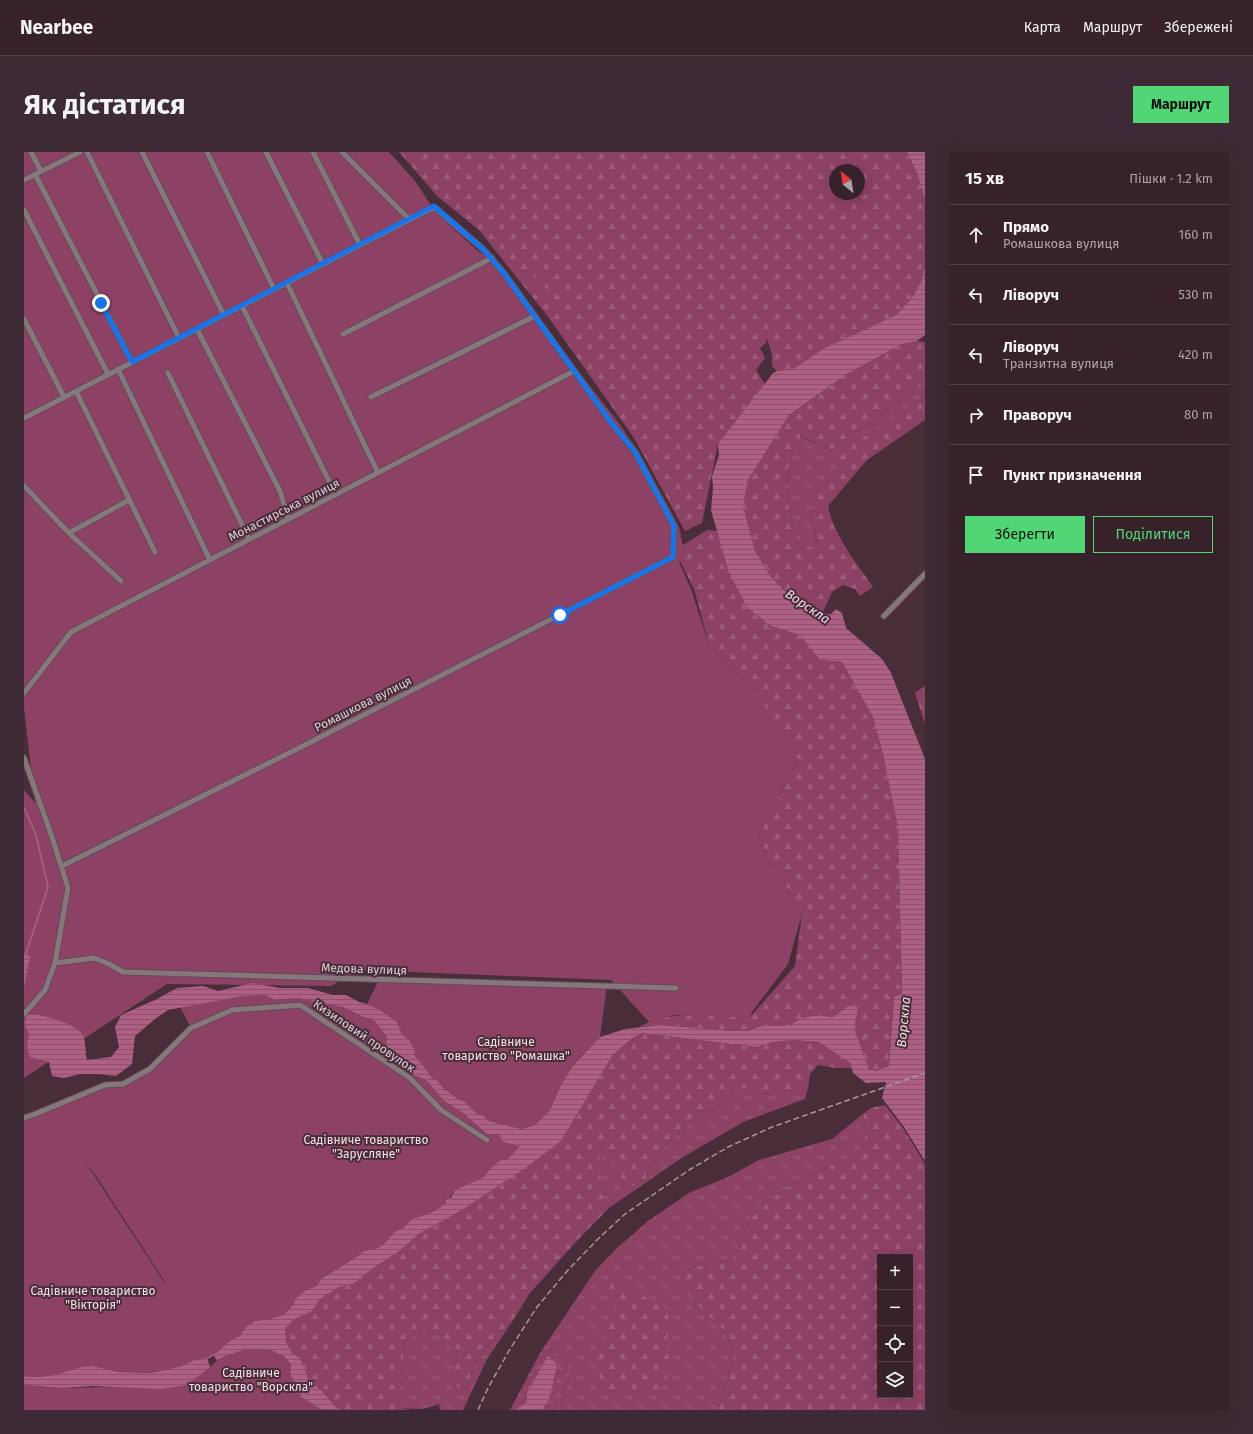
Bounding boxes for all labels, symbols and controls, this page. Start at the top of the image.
text: Nearbee [20,16,93,39]
text: Карта [1024,19,1061,36]
text: Маршрут [1083,19,1142,36]
text: Збережені [1164,19,1233,36]
button: Маршрут [1133,86,1229,123]
text: Як дістатися [24,88,186,121]
north arrow [829,164,865,200]
text: 15 хв [965,168,1004,189]
text: Пішки · 1.2 km [1129,171,1213,186]
text: Прямо [1003,218,1049,236]
icon: ahead [965,224,987,246]
text: 160 m [1179,227,1213,242]
text: Ромашкова вулиця [1003,236,1119,251]
icon: left [965,284,987,306]
text: Ліворуч [1003,286,1059,304]
text: 530 m [1178,287,1213,302]
route end [92,294,110,312]
text: Ліворуч [1003,338,1059,356]
icon: left [965,344,987,366]
text: 420 m [1178,347,1213,362]
text: Транзитна вулиця [1003,356,1114,371]
icon: right [965,404,987,426]
text: Праворуч [1003,406,1072,424]
text: 80 m [1184,407,1213,422]
icon: arrive [965,464,987,486]
text: Пункт призначення [1003,466,1142,484]
street label: Монастирська вулиця [226,476,342,544]
button: Зберегти [965,516,1085,553]
button: Поділитися [1093,516,1213,553]
water label: Ворскла [782,586,833,627]
route start [551,606,569,624]
street label: Ромашкова вулиця [312,673,414,735]
street label: Медова вулиця [321,961,407,977]
water label: Ворскла [894,996,913,1048]
street label: Кизиловий провулок [311,997,418,1076]
park label: Садівниче товариство "Ромашка" [442,1035,570,1063]
park label: Садівниче товариство "Зарусляне" [303,1133,429,1161]
map controls [877,1254,913,1398]
button: + [877,1254,913,1290]
park label: Садівниче товариство "Вікторія" [30,1284,156,1312]
button: − [877,1290,913,1326]
button: locate [877,1326,913,1362]
button: layers [877,1362,913,1398]
park label: Садівниче товариство "Ворскла" [189,1366,313,1394]

